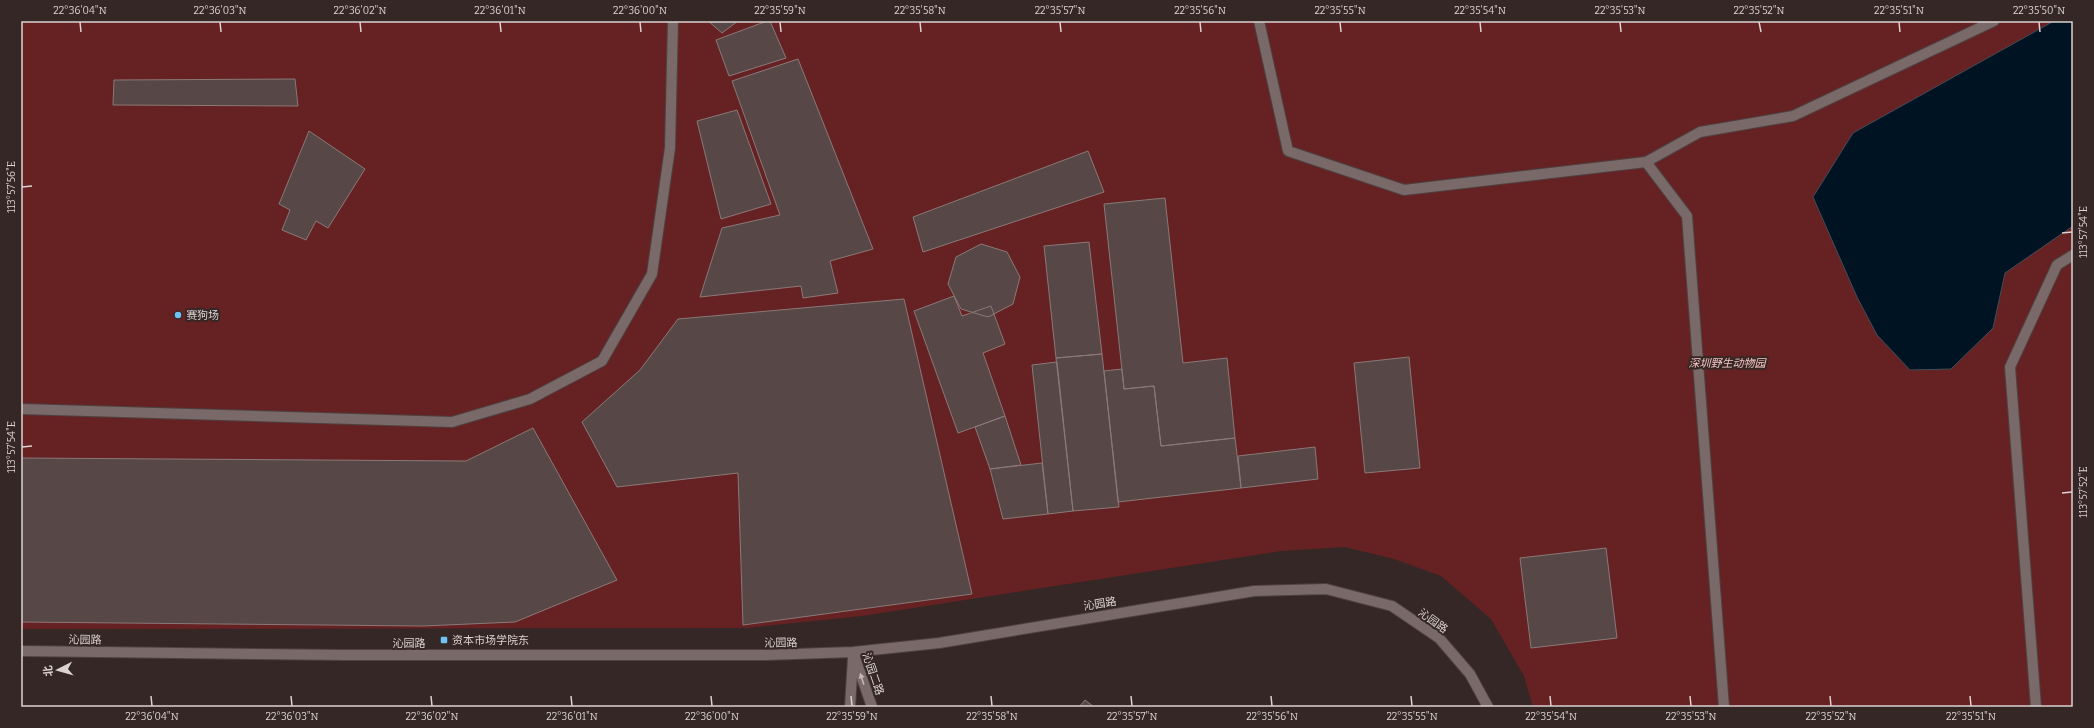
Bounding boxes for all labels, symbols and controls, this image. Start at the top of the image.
text: 22°36'04"N [53,5,107,17]
text: 22°36'03"N [194,5,247,17]
text: 22°36'02"N [334,5,387,17]
text: 22°36'01"N [474,5,526,17]
text: 22°36'00"N [613,5,667,17]
text: 22°35'59"N [754,5,806,17]
text: 22°35'58"N [894,5,946,17]
text: 22°35'57"N [1035,5,1085,17]
text: 22°35'56"N [1174,5,1226,17]
text: 22°35'55"N [1314,5,1366,17]
text: 22°35'54"N [1454,5,1506,17]
text: 22°35'53"N [1594,5,1646,17]
text: 22°35'52"N [1733,5,1785,17]
text: 22°35'51"N [1874,5,1924,17]
text: 22°35'50"N [2013,5,2065,17]
text: 113°57'56"E [6,161,18,213]
text: 113°57'54"E [2078,206,2090,258]
place label: 赛狗场 [186,309,219,322]
marker: 赛狗场 [173,310,183,320]
park label: 深圳野生动物园 [1689,357,1767,370]
text: 113°57'54"E [6,421,18,473]
text: 113°57'52"E [2078,466,2090,518]
street label: 沁园路 [1083,595,1117,613]
street label: 沁园路 [1416,606,1450,636]
street label: 沁园路 [68,633,102,647]
place label: 资本市场学院东 [452,634,529,647]
marker: 资本市场学院东 [439,635,449,645]
street label: 沁园路 [764,636,798,650]
street label: 沁园路 [393,637,426,650]
north arrow [38,650,78,690]
street label: 沁园二路 [860,651,886,697]
text: 北 [42,665,56,677]
one-way arrow [859,673,865,685]
text: 22°36'04"N [125,711,179,723]
text: 22°36'03"N [266,711,319,723]
text: 22°36'02"N [406,711,459,723]
text: 22°36'01"N [546,711,598,723]
text: 22°36'00"N [685,711,739,723]
text: 22°35'59"N [826,711,878,723]
text: 22°35'58"N [966,711,1018,723]
text: 22°35'57"N [1107,711,1157,723]
text: 22°35'56"N [1246,711,1298,723]
text: 22°35'55"N [1386,711,1438,723]
text: 22°35'54"N [1525,711,1577,723]
text: 22°35'53"N [1665,711,1717,723]
text: 22°35'52"N [1805,711,1857,723]
text: 22°35'51"N [1946,711,1996,723]

